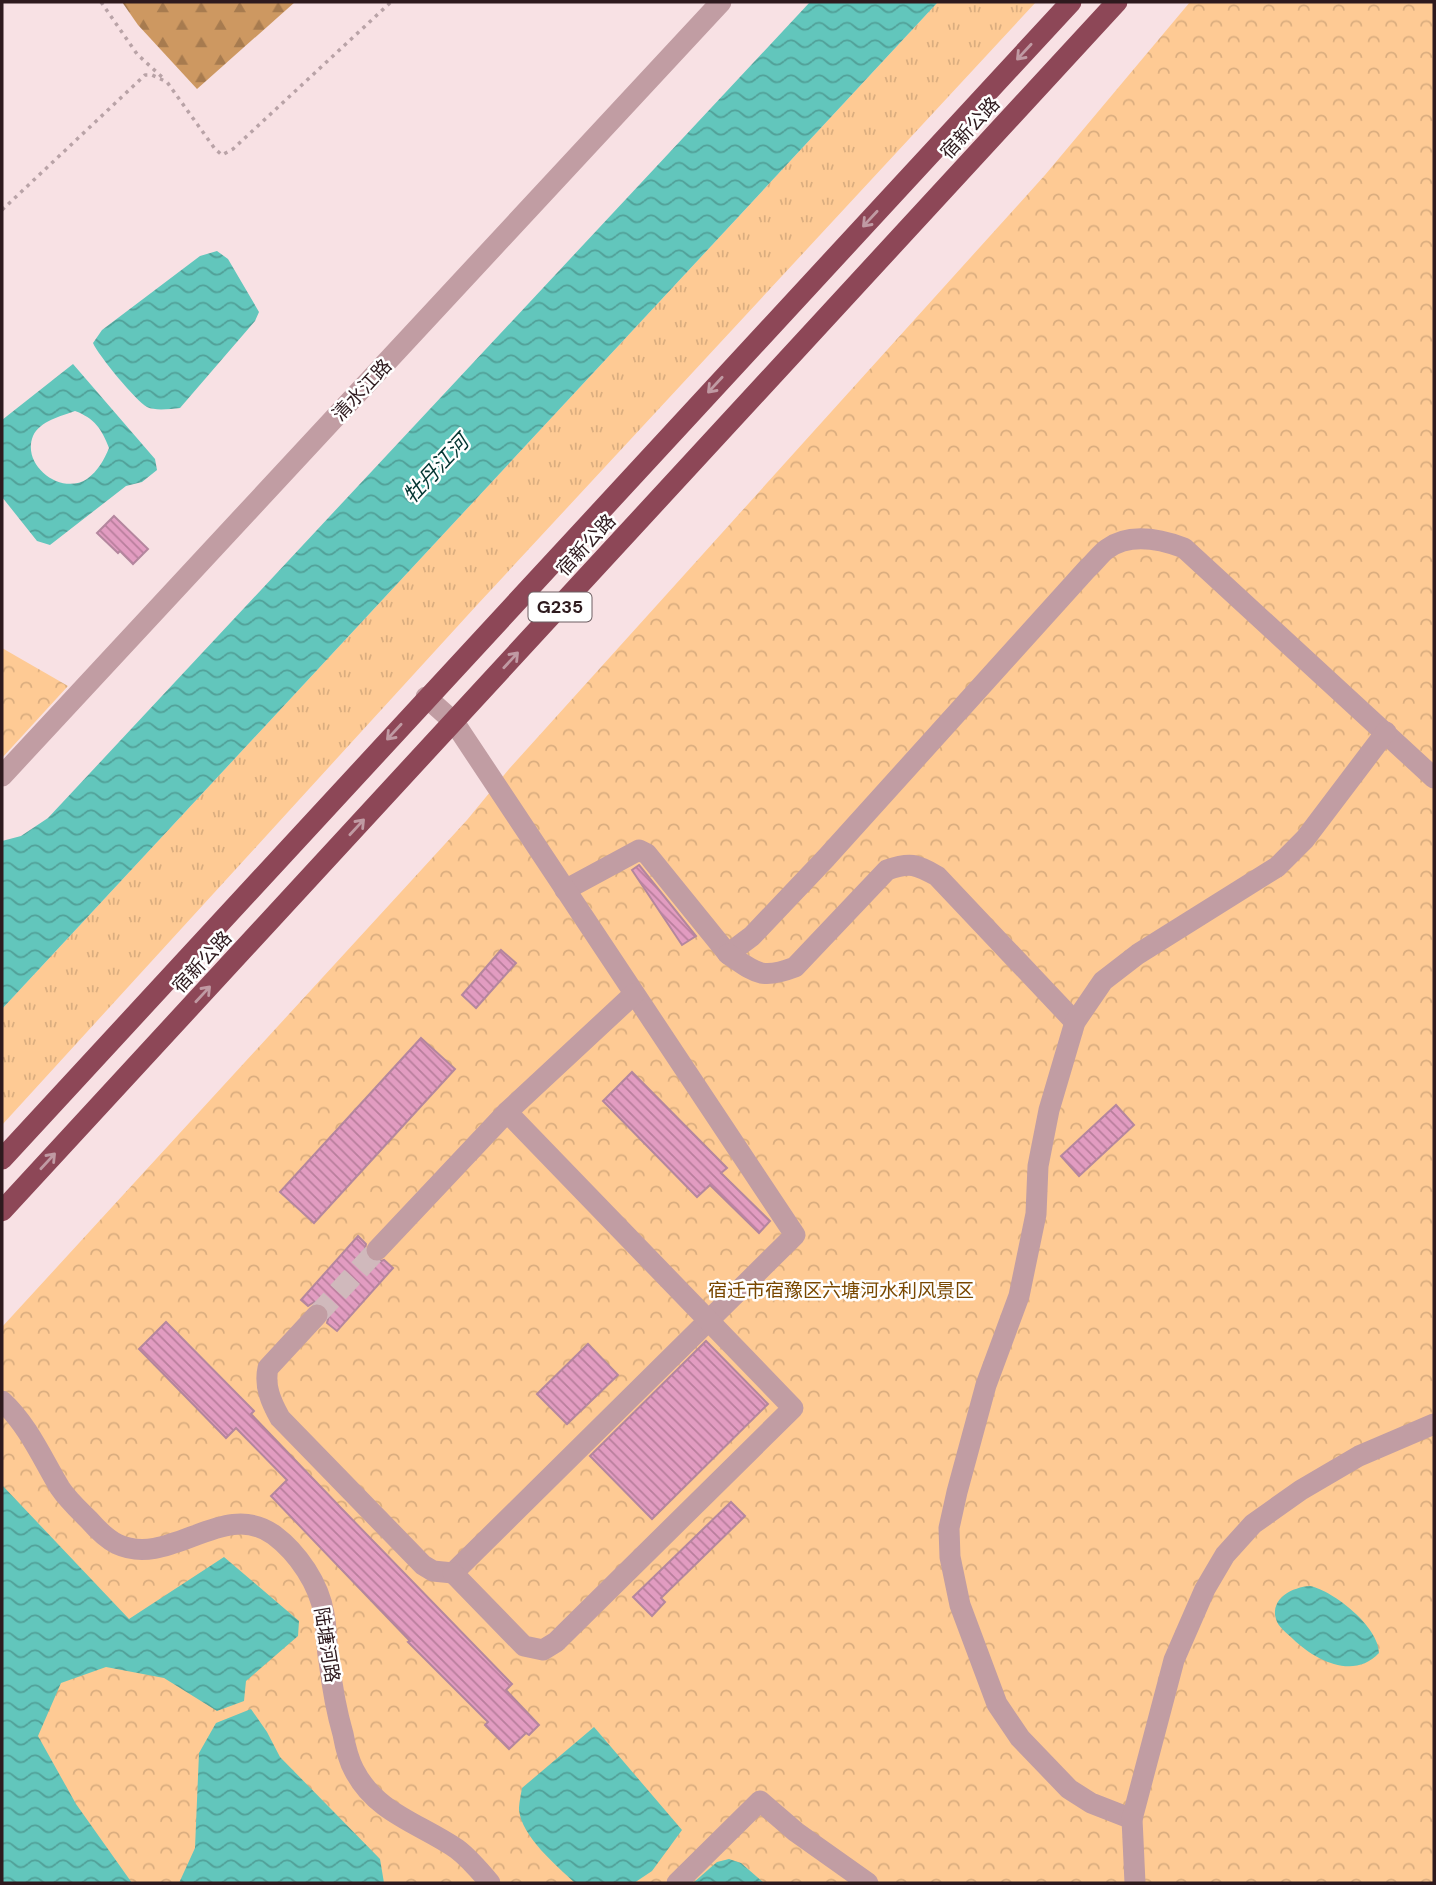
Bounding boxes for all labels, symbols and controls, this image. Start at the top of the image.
one-way arrow [1016,43,1033,60]
street label: 宿新公路 [935,92,1005,164]
one-way arrow [861,210,878,227]
street label: 清水江路 [327,354,397,426]
one-way arrow [707,376,723,394]
water label: 牡丹江河 [397,426,478,509]
street label: 宿新公路 [551,509,621,581]
road number: G235 [528,592,592,622]
one-way arrow [503,651,519,669]
one-way arrow [386,723,402,741]
one-way arrow [349,818,365,836]
street label: 宿新公路 [167,926,237,998]
one-way arrow [194,986,211,1003]
one-way arrow [40,1152,56,1170]
park label: 宿迁市宿豫区六塘河水利风景区 [708,1278,974,1303]
street label: 陆塘河路 [309,1606,345,1684]

